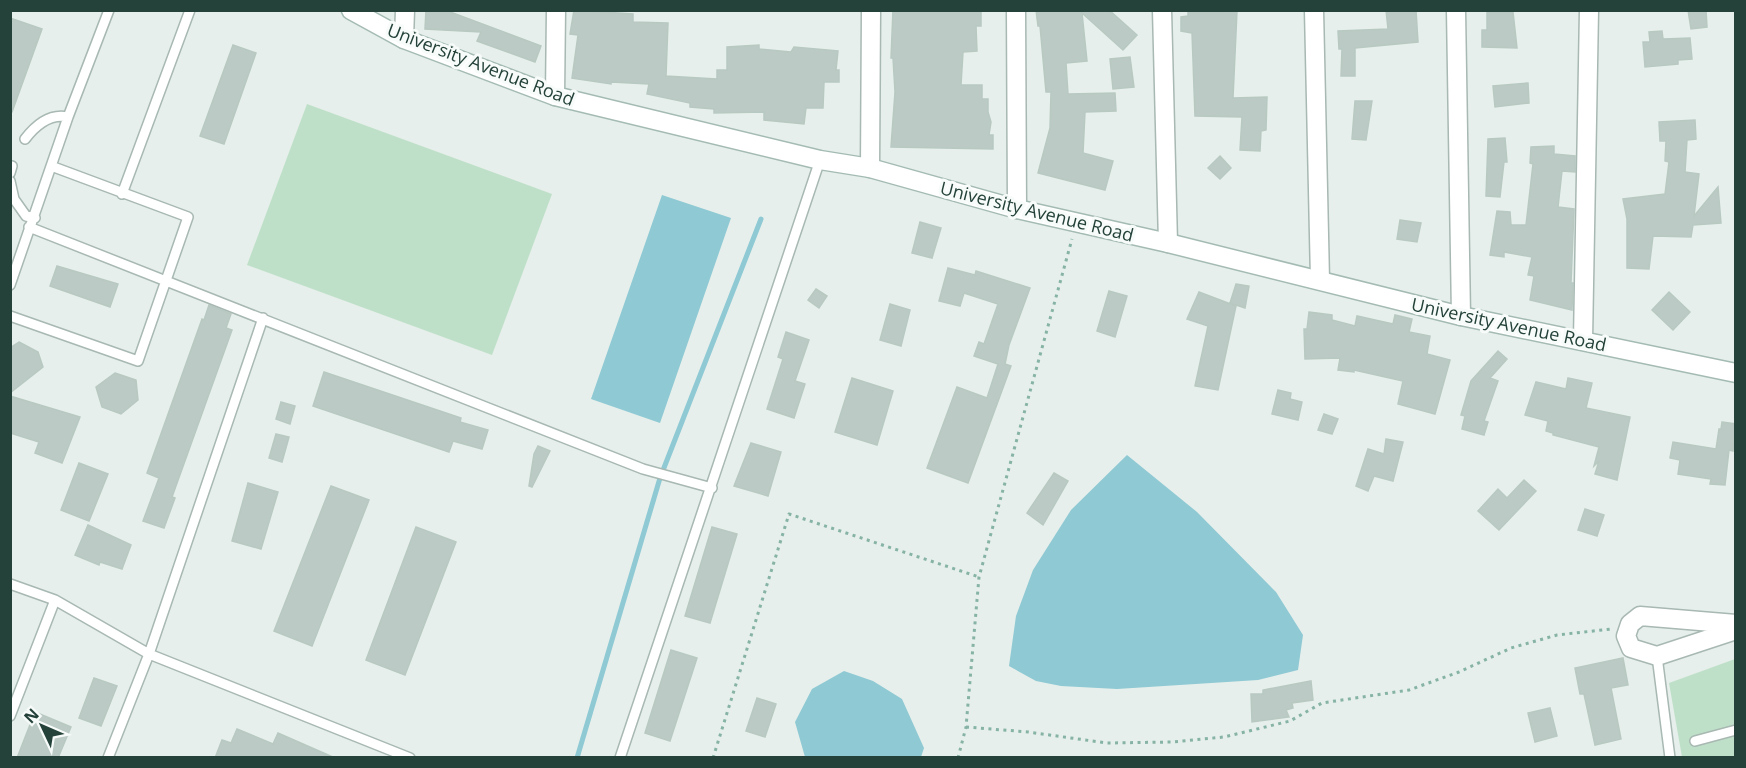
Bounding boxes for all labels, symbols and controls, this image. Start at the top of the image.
street label: University Avenue Road [384,17,578,111]
street label: University Avenue Road [938,175,1136,247]
street label: University Avenue Road [1409,292,1609,356]
north arrow [12,696,72,756]
text: N [19,703,44,728]

